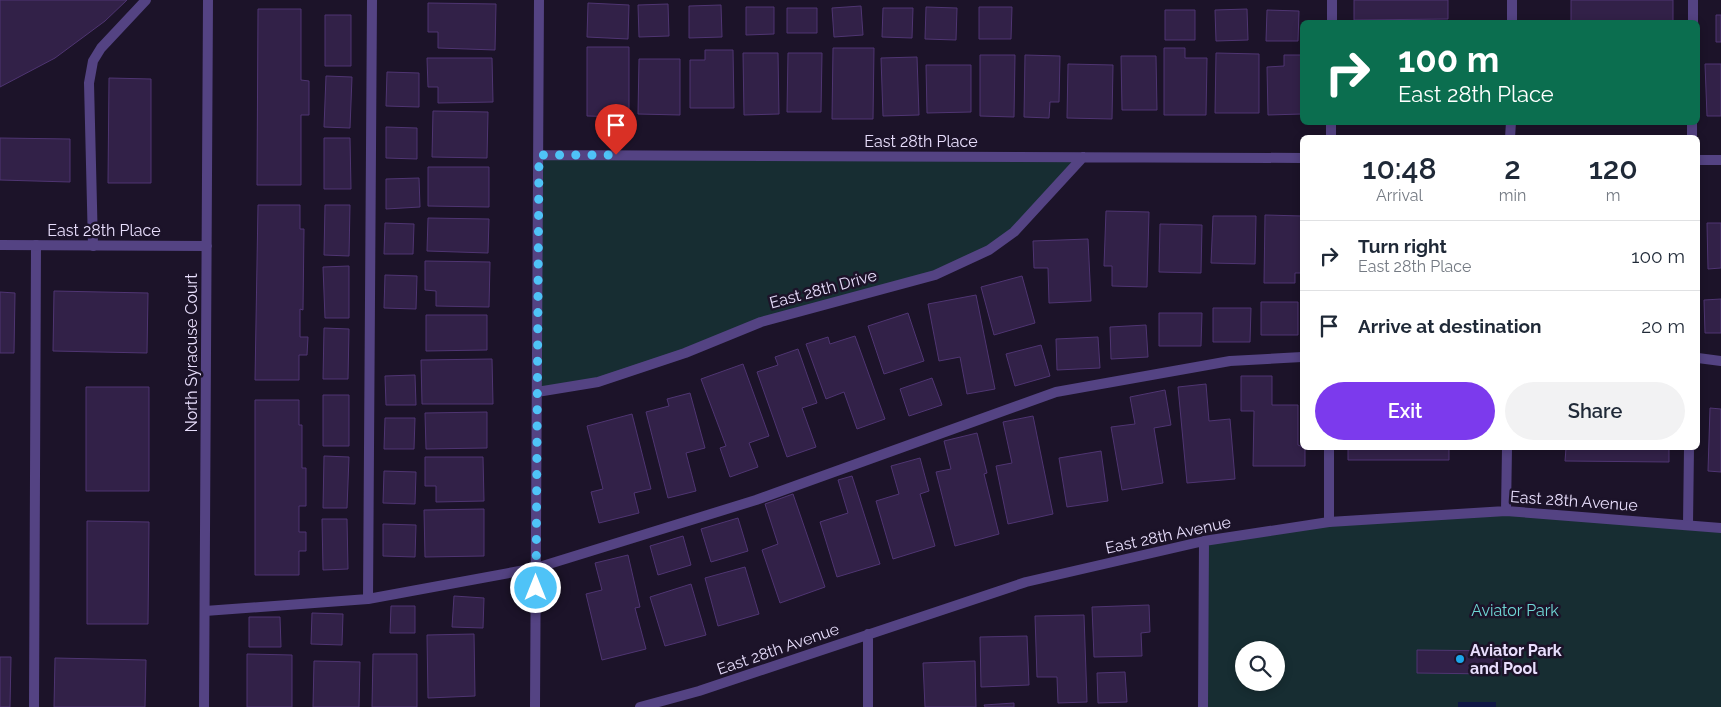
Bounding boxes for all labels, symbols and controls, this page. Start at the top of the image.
text: 100 m [1398,39,1499,80]
icon: right [1315,40,1380,105]
text: East 28th Place [1398,81,1554,107]
pin [595,104,637,155]
icon: arrive [602,111,630,139]
street label: East 28th Place [864,132,978,151]
text: 10:48 [1362,151,1437,186]
text: 2 [1504,151,1521,186]
text: 120 [1589,151,1638,186]
text: Arrival [1376,186,1423,205]
text: min [1499,186,1526,205]
text: m [1606,186,1621,205]
street label: East 28th Place [47,221,161,240]
text: Turn right [1358,235,1447,257]
icon: right [1315,242,1343,270]
text: 100 m [1631,245,1685,267]
text: East 28th Place [1358,257,1471,276]
street label: East 28th Drive [767,266,879,312]
street label: North Syracuse Court [182,273,201,433]
icon: arrive [1315,312,1343,340]
text: Arrive at destination [1358,315,1542,337]
text: 20 m [1641,315,1685,337]
button: Exit [1315,382,1495,440]
button: Share [1505,382,1685,440]
street label: East 28th Avenue [1510,487,1638,515]
street label: East 28th Avenue [1104,512,1232,558]
position arrow [509,561,561,613]
park label: Aviator Park [1471,601,1559,620]
street label: East 28th Avenue [714,619,842,679]
map controls [1235,641,1285,691]
button: search [1235,641,1285,691]
place label: Aviator Park and Pool [1470,641,1562,678]
marker: Aviator Park and Pool [1454,653,1466,665]

